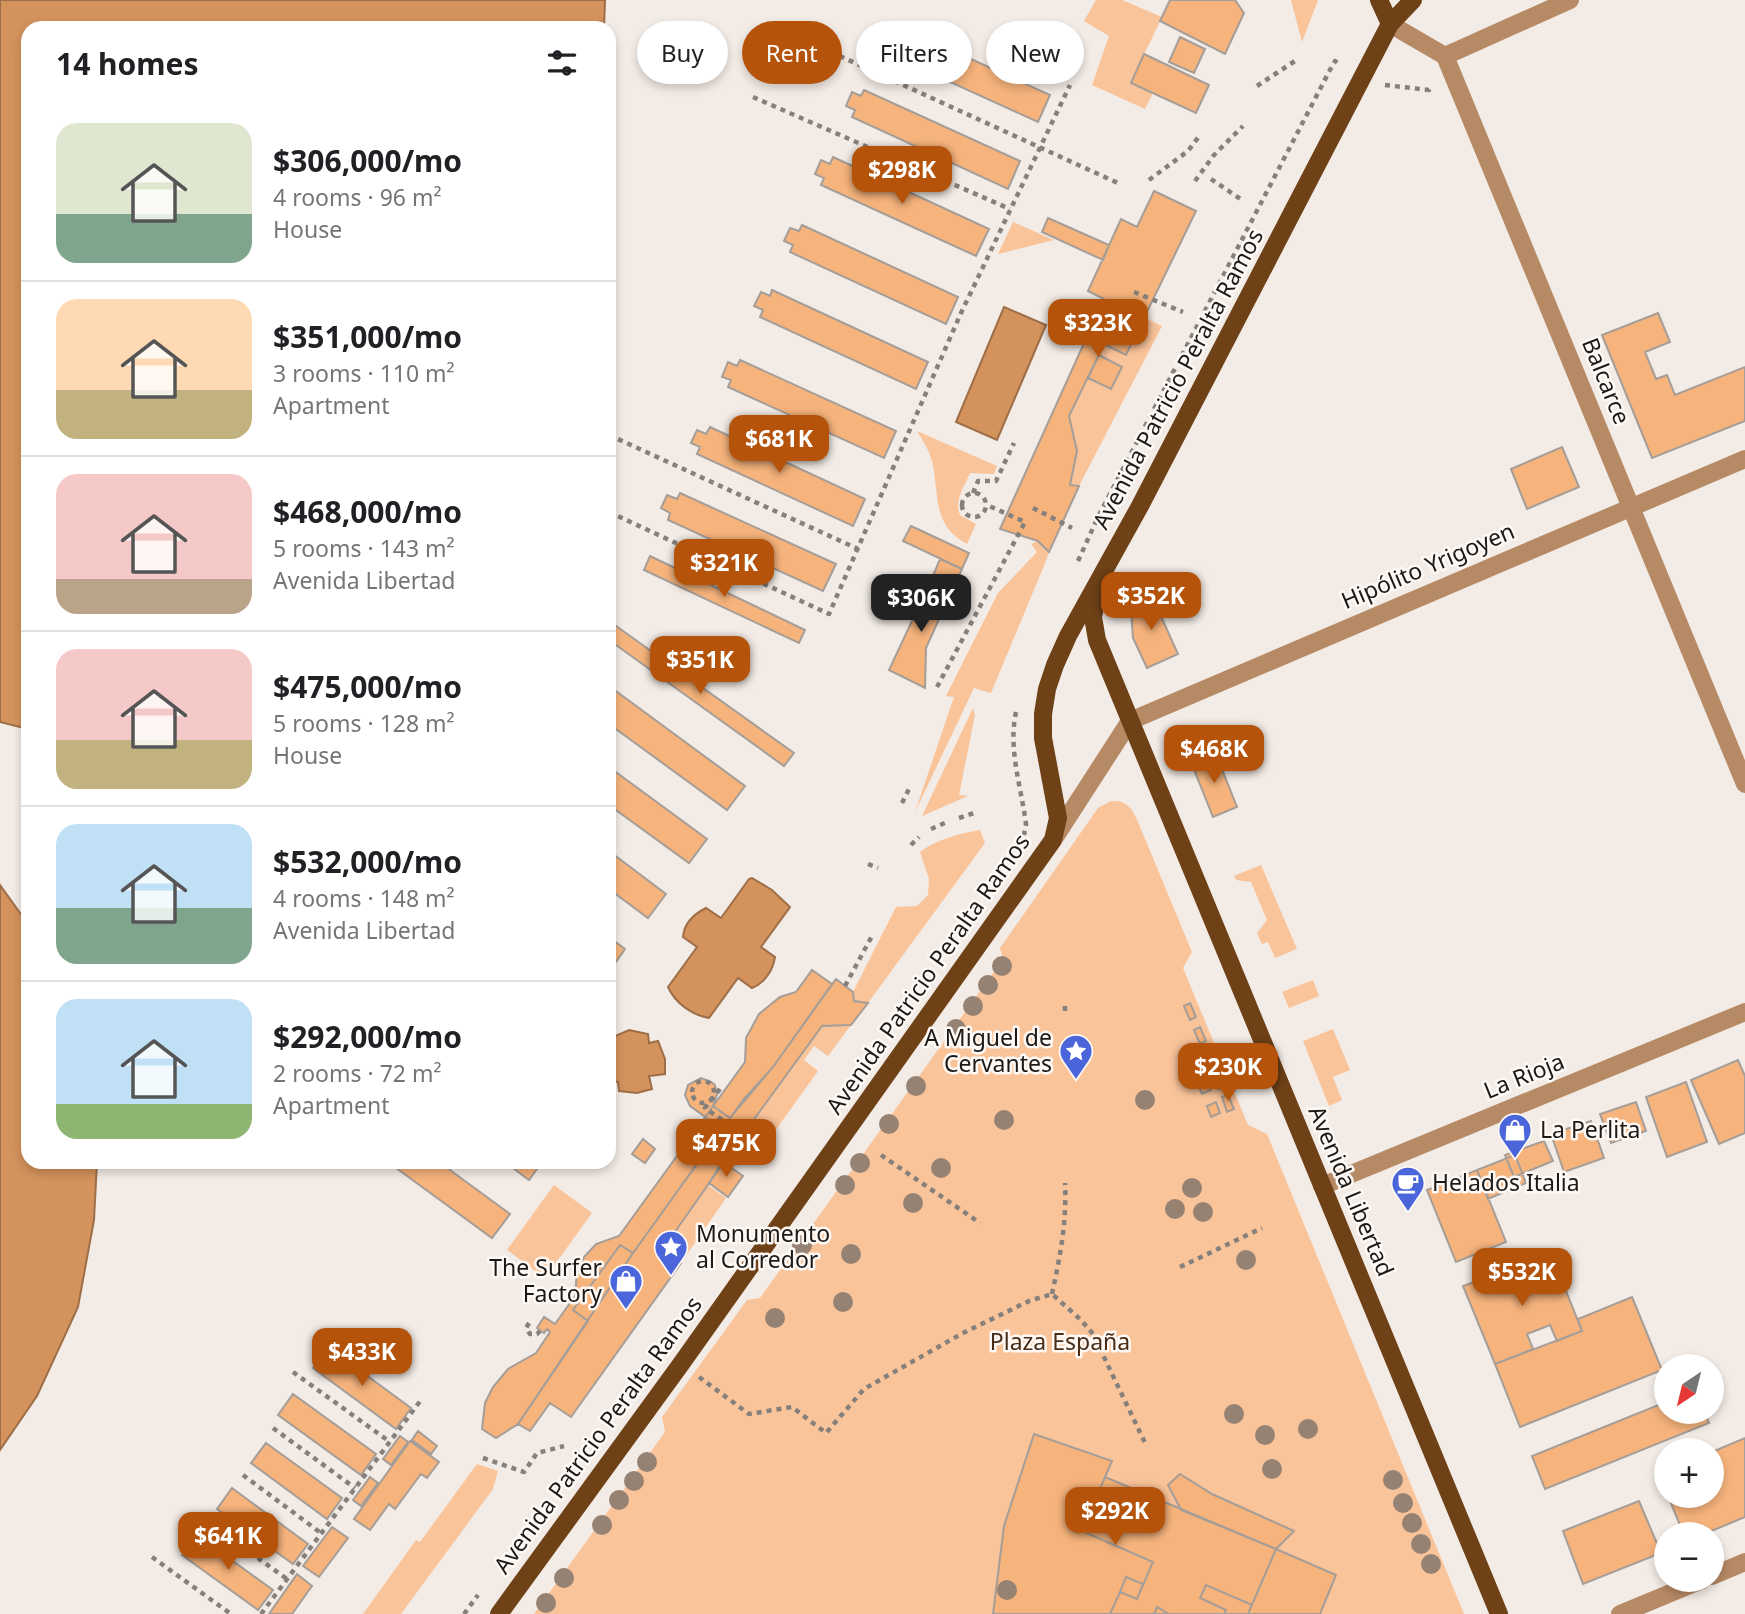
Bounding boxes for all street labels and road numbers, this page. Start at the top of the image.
street label: Avenida Patricio Peralta Ramos [1084,223,1270,534]
street label: Balcarce [1575,333,1639,429]
street label: Hipólito Yrigoyen [1336,514,1519,616]
street label: Avenida Patricio Peralta Ramos [818,827,1037,1120]
street label: La Rioja [1479,1045,1569,1106]
street label: Avenida Libertad [1302,1100,1402,1281]
street label: Avenida Patricio Peralta Ramos [486,1289,709,1580]

